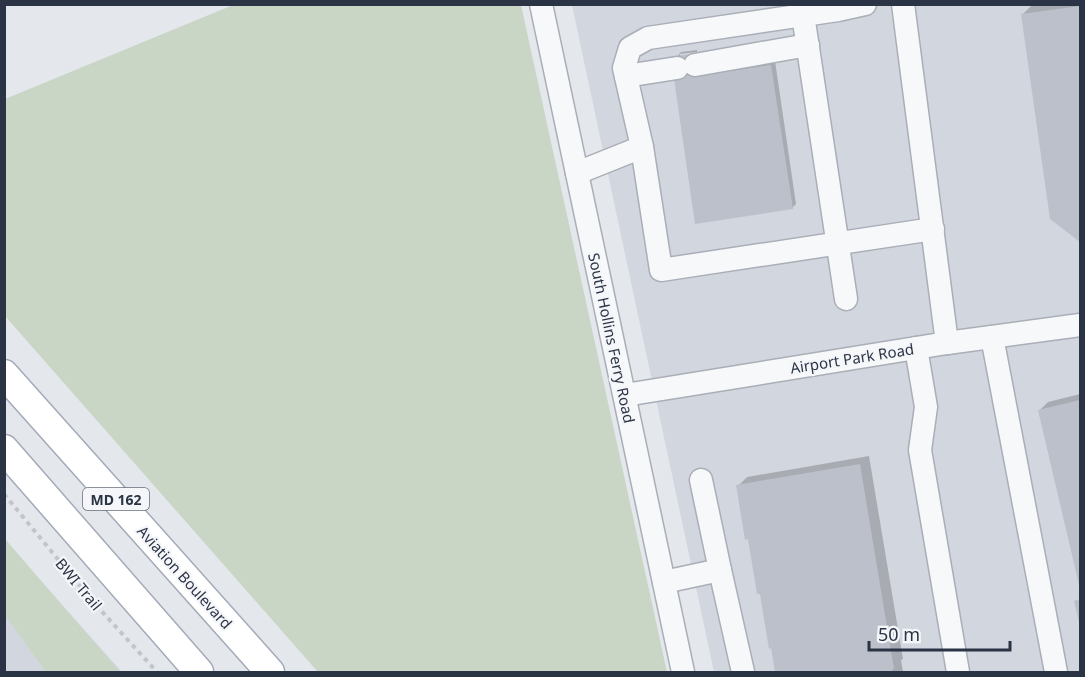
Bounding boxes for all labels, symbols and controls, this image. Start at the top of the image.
street label: South Hollins Ferry Road [584,251,640,425]
street label: Airport Park Road [789,338,915,378]
road number: MD 162 [83,488,149,510]
street label: Aviation Boulevard [133,521,237,633]
street label: BWI Trail [51,554,107,614]
scale bar [869,614,1010,652]
text: 50 m [878,622,920,646]

